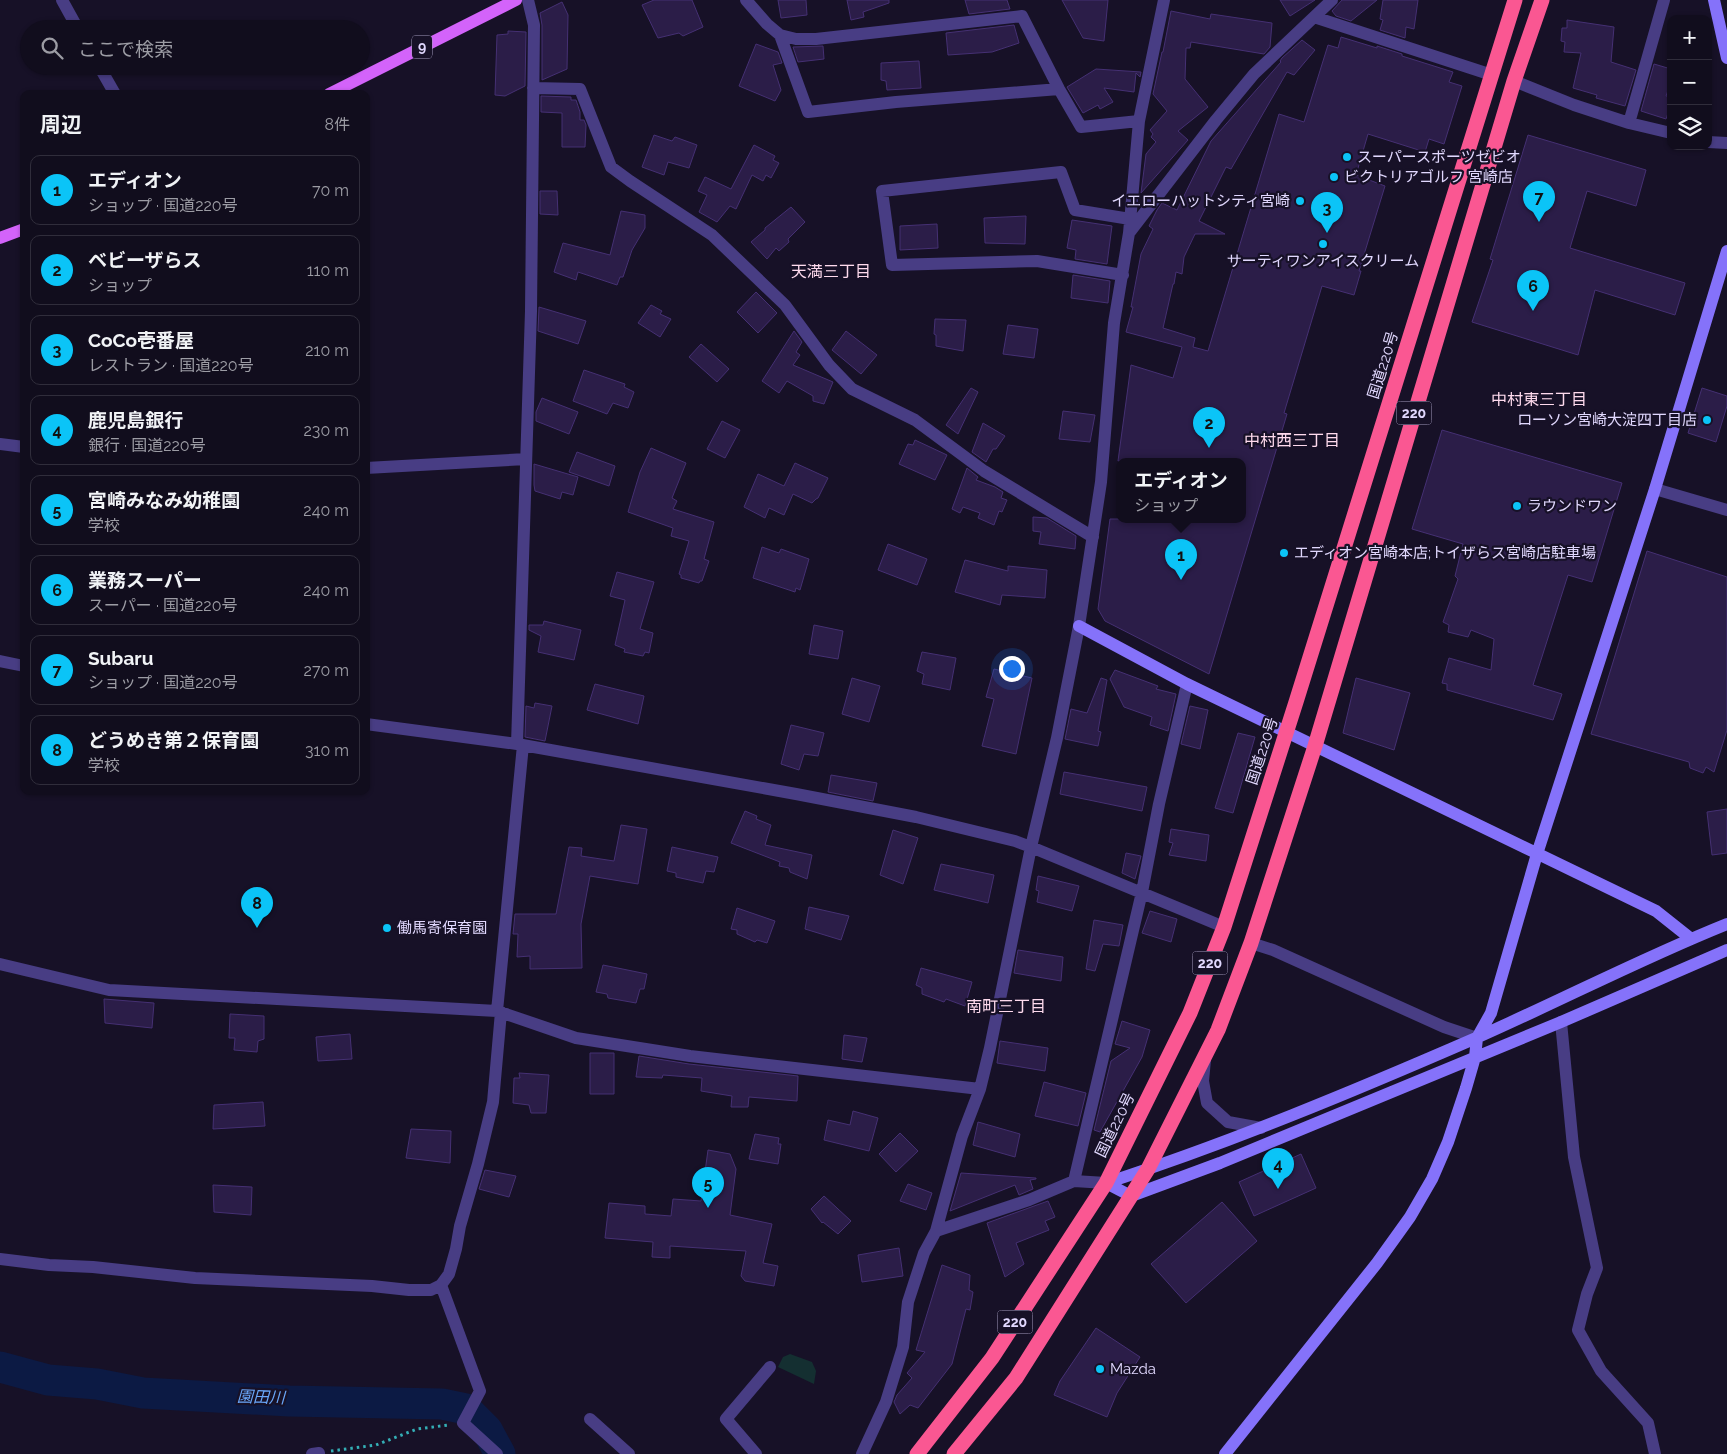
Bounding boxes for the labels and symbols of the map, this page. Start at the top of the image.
road number: 9 [412,36,432,58]
place label: スーパースポーツゼビオ [1357,148,1521,166]
marker: スーパースポーツゼビオ [1341,151,1353,163]
place label: ビクトリアゴルフ 宮崎店 [1344,168,1513,186]
marker: ビクトリアゴルフ 宮崎店 [1328,171,1340,183]
pin: 7 [1523,181,1555,222]
place label: イエローハットシティ宮崎 [1111,192,1290,210]
pin: 3 [1311,192,1343,233]
marker: イエローハットシティ宮崎 [1294,195,1306,207]
marker: サーティワンアイスクリーム [1317,238,1329,250]
place label: サーティワンアイスクリーム [1227,252,1419,270]
district label: 天満三丁目 [791,262,871,281]
pin: 6 [1517,270,1549,311]
street label: 国道220号 [1364,329,1402,401]
district label: 中村東三丁目 [1491,390,1587,409]
road number: 220 [1396,402,1432,424]
pin: 2 [1193,407,1225,448]
place label: ローソン宮崎大淀四丁目店 [1517,411,1697,429]
marker: ローソン宮崎大淀四丁目店 [1701,414,1713,426]
district label: 中村西三丁目 [1244,431,1340,450]
place label: ラウンドワン [1527,497,1617,515]
marker: ラウンドワン [1511,500,1523,512]
pin: 1 [1165,539,1197,580]
place label: エディオン宮崎本店;トイザらス宮崎店駐車場 [1294,544,1596,562]
marker: エディオン宮崎本店;トイザらス宮崎店駐車場 [1278,547,1290,559]
your location [999,656,1025,682]
street label: 国道220号 [1243,715,1281,787]
pin: 8 [241,887,273,928]
place label: 働馬寄保育園 [397,919,487,937]
marker: 働馬寄保育園 [381,922,393,934]
road number: 220 [1192,951,1228,974]
district label: 南町三丁目 [966,997,1046,1016]
street label: 国道220号 [1092,1090,1138,1160]
pin: 4 [1262,1148,1294,1189]
pin: 5 [692,1167,724,1208]
road number: 220 [998,1310,1032,1334]
place label: Mazda [1110,1360,1156,1378]
marker: Mazda [1094,1363,1106,1375]
water label: 園田川 [237,1387,287,1407]

